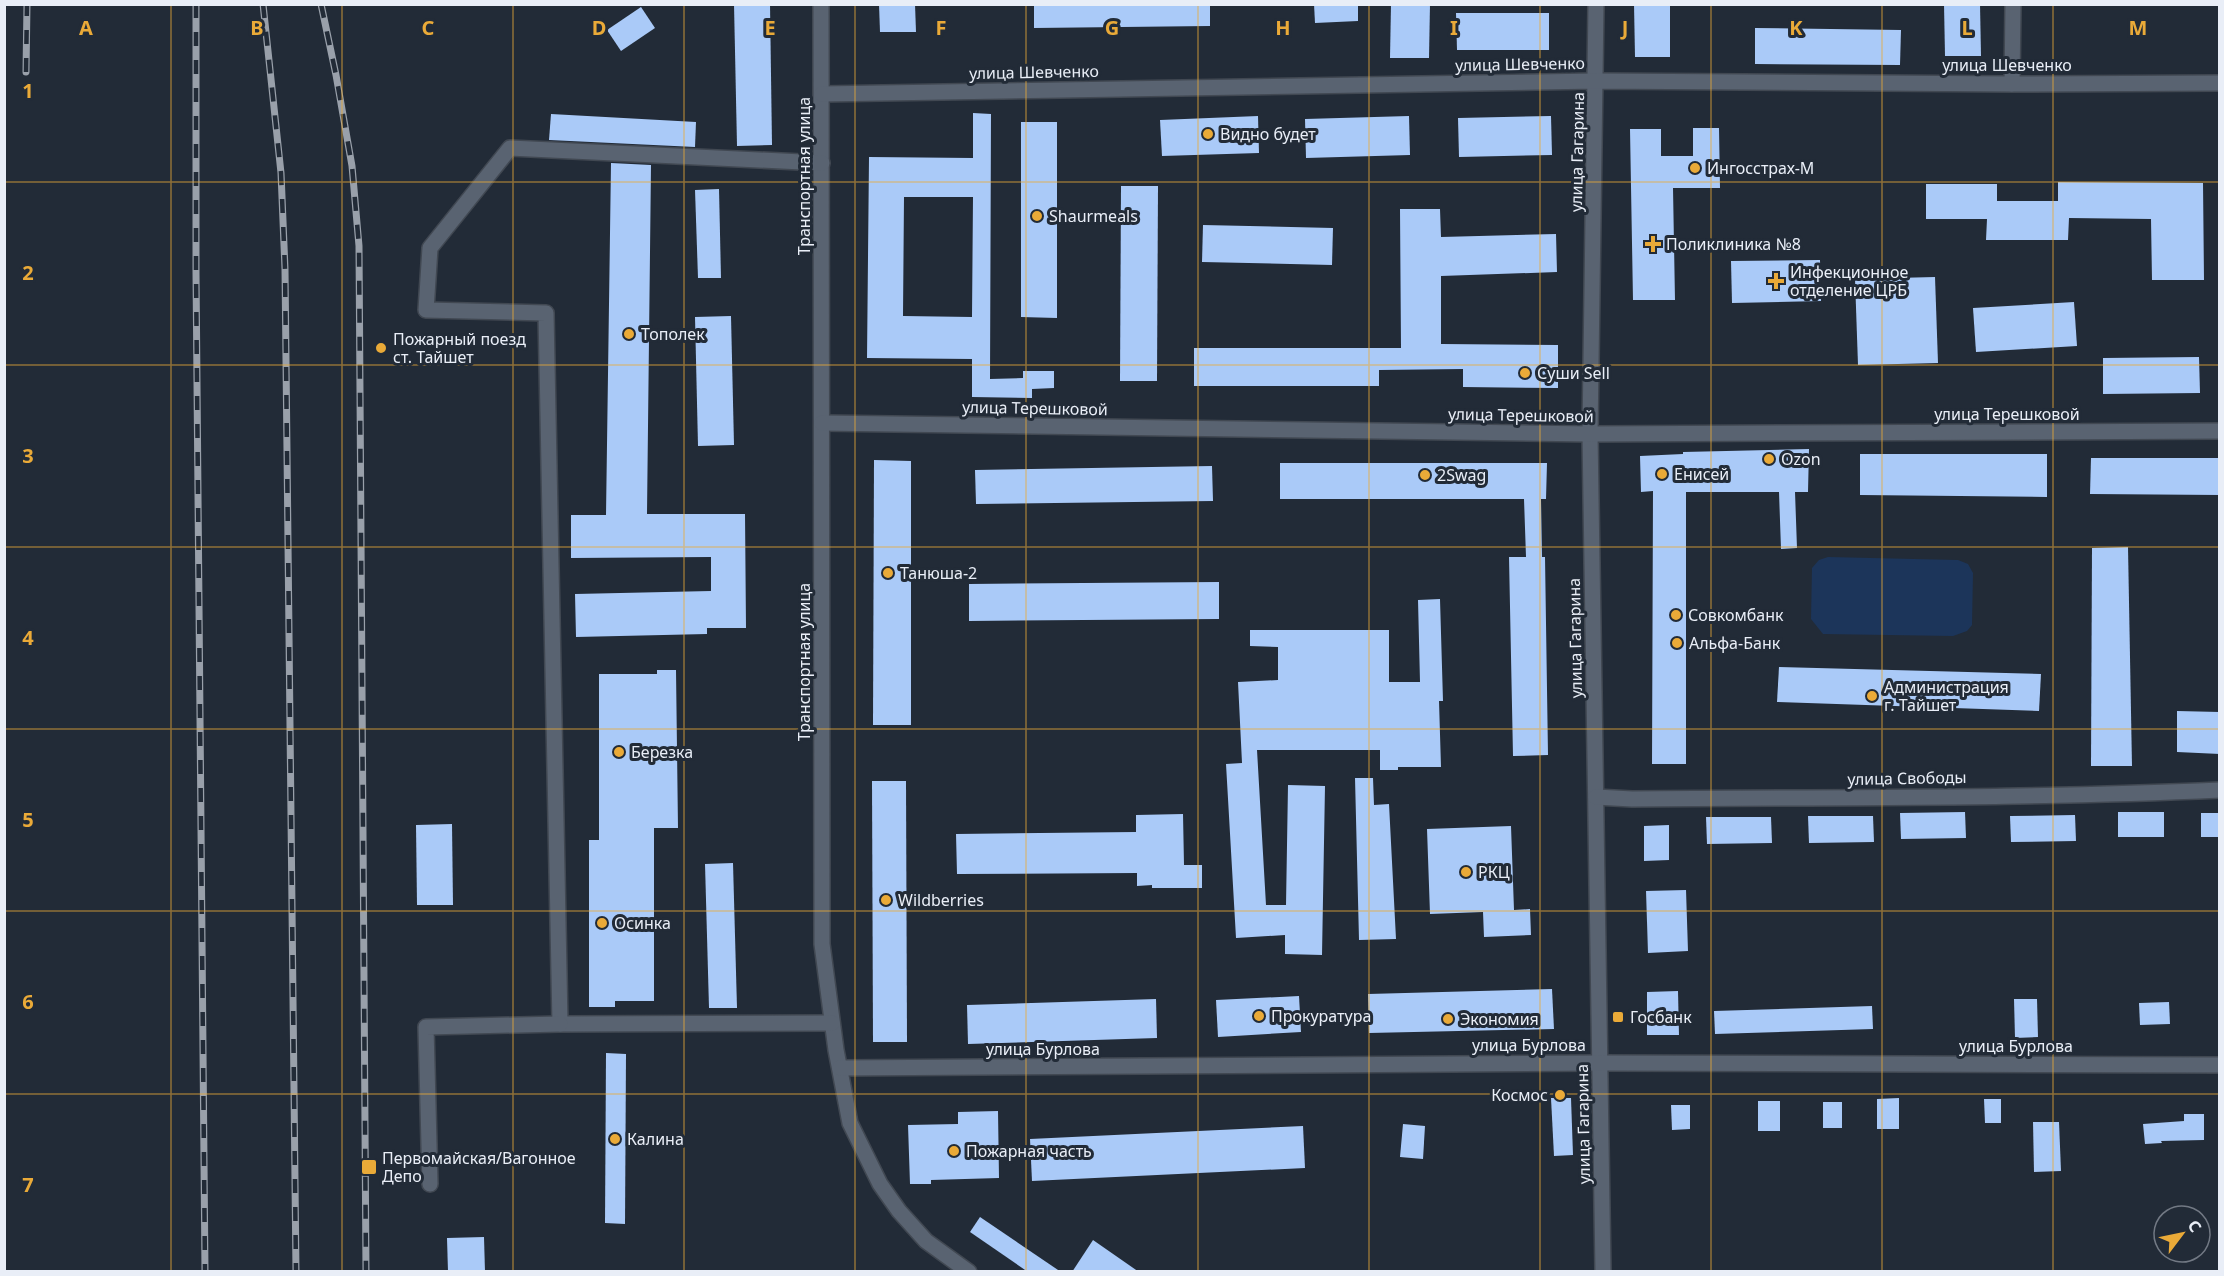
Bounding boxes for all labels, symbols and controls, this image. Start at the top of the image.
text: A [79,14,93,41]
text: B [250,14,264,41]
text: C [422,14,435,41]
text: D [592,14,606,41]
text: E [764,14,776,41]
text: F [936,14,946,41]
text: G [1105,14,1119,41]
text: H [1275,14,1291,41]
text: I [1450,14,1458,41]
text: J [1620,14,1628,41]
text: K [1789,14,1803,41]
text: L [1961,14,1973,41]
text: M [2129,14,2147,41]
street label: улица Шевченко [1455,52,1585,76]
street label: улица Шевченко [1942,54,2072,76]
street label: улица Шевченко [969,60,1099,84]
text: 1 [22,77,34,104]
street label: улица Гагарина [1565,92,1589,212]
street label: Транспортная улица [793,97,815,255]
place label: Видно будет [1220,123,1316,145]
marker: Видно будет [1201,127,1215,141]
place label: Ингосстрах-М [1707,157,1814,179]
marker: Ингосстрах-М [1688,161,1702,175]
place label: Shaurmeals [1049,205,1138,227]
marker: Shaurmeals [1030,209,1044,223]
place label: Поликлиника №8 [1666,233,1801,255]
marker: Поликлиника №8 [1644,235,1662,253]
text: 2 [22,259,34,286]
place label: Инфекционное отделение ЦРБ [1790,261,1908,301]
marker: Инфекционное отделение ЦРБ [1767,272,1785,290]
place label: Тополек [641,323,705,345]
marker: Тополек [622,327,636,341]
place label: Пожарный поезд ст. Тайшет [393,328,526,368]
marker: Пожарный поезд ст. Тайшет [374,341,388,355]
place label: Суши Sell [1537,362,1610,384]
marker: Суши Sell [1518,366,1532,380]
street label: улица Терешковой [962,396,1108,420]
street label: улица Терешковой [1448,403,1594,427]
street label: улица Терешковой [1934,403,2080,425]
text: 3 [22,442,34,469]
place label: Ozon [1781,448,1821,470]
marker: Ozon [1762,452,1776,466]
place label: Енисей [1674,463,1729,485]
place label: 2Swag [1437,464,1486,486]
marker: Енисей [1655,467,1669,481]
marker: 2Swag [1418,468,1432,482]
place label: Танюша-2 [900,562,977,584]
marker: Танюша-2 [881,566,895,580]
street label: улица Гагарина [1563,578,1587,698]
street label: Транспортная улица [793,583,815,741]
place label: Совкомбанк [1688,604,1784,626]
marker: Совкомбанк [1669,608,1683,622]
text: 4 [22,624,34,651]
place label: Альфа-Банк [1689,632,1781,654]
marker: Альфа-Банк [1670,636,1684,650]
place label: Администрация г. Тайшет [1884,676,2009,716]
marker: Администрация г. Тайшет [1865,689,1879,703]
place label: Березка [631,741,693,763]
marker: Березка [612,745,626,759]
street label: улица Свободы [1847,766,1967,790]
text: 5 [22,806,34,833]
place label: РКЦ [1478,861,1510,883]
marker: РКЦ [1459,865,1473,879]
place label: Wildberries [898,889,984,911]
marker: Wildberries [879,893,893,907]
place label: Осинка [614,912,671,934]
marker: Осинка [595,916,609,930]
text: 6 [22,988,34,1015]
place label: Прокуратура [1271,1005,1371,1027]
place label: Госбанк [1630,1006,1692,1028]
place label: Экономия [1460,1008,1539,1030]
marker: Прокуратура [1252,1009,1266,1023]
marker: Госбанк [1611,1010,1625,1024]
marker: Экономия [1441,1012,1455,1026]
street label: улица Бурлова [1472,1034,1586,1056]
street label: улица Бурлова [1959,1035,2073,1057]
street label: улица Бурлова [986,1038,1100,1060]
street label: улица Гагарина [1571,1064,1595,1184]
place label: Космос [1491,1084,1548,1106]
marker: Космос [1553,1088,1567,1102]
place label: Калина [627,1128,684,1150]
marker: Калина [608,1132,622,1146]
place label: Пожарная часть [966,1140,1092,1162]
marker: Пожарная часть [947,1144,961,1158]
place label: Первомайская/Вагонное Депо [382,1147,576,1187]
marker: Первомайская/Вагонное Депо [360,1158,378,1176]
text: 7 [22,1171,34,1198]
north arrow [2152,1204,2212,1264]
text: С [2183,1216,2207,1236]

